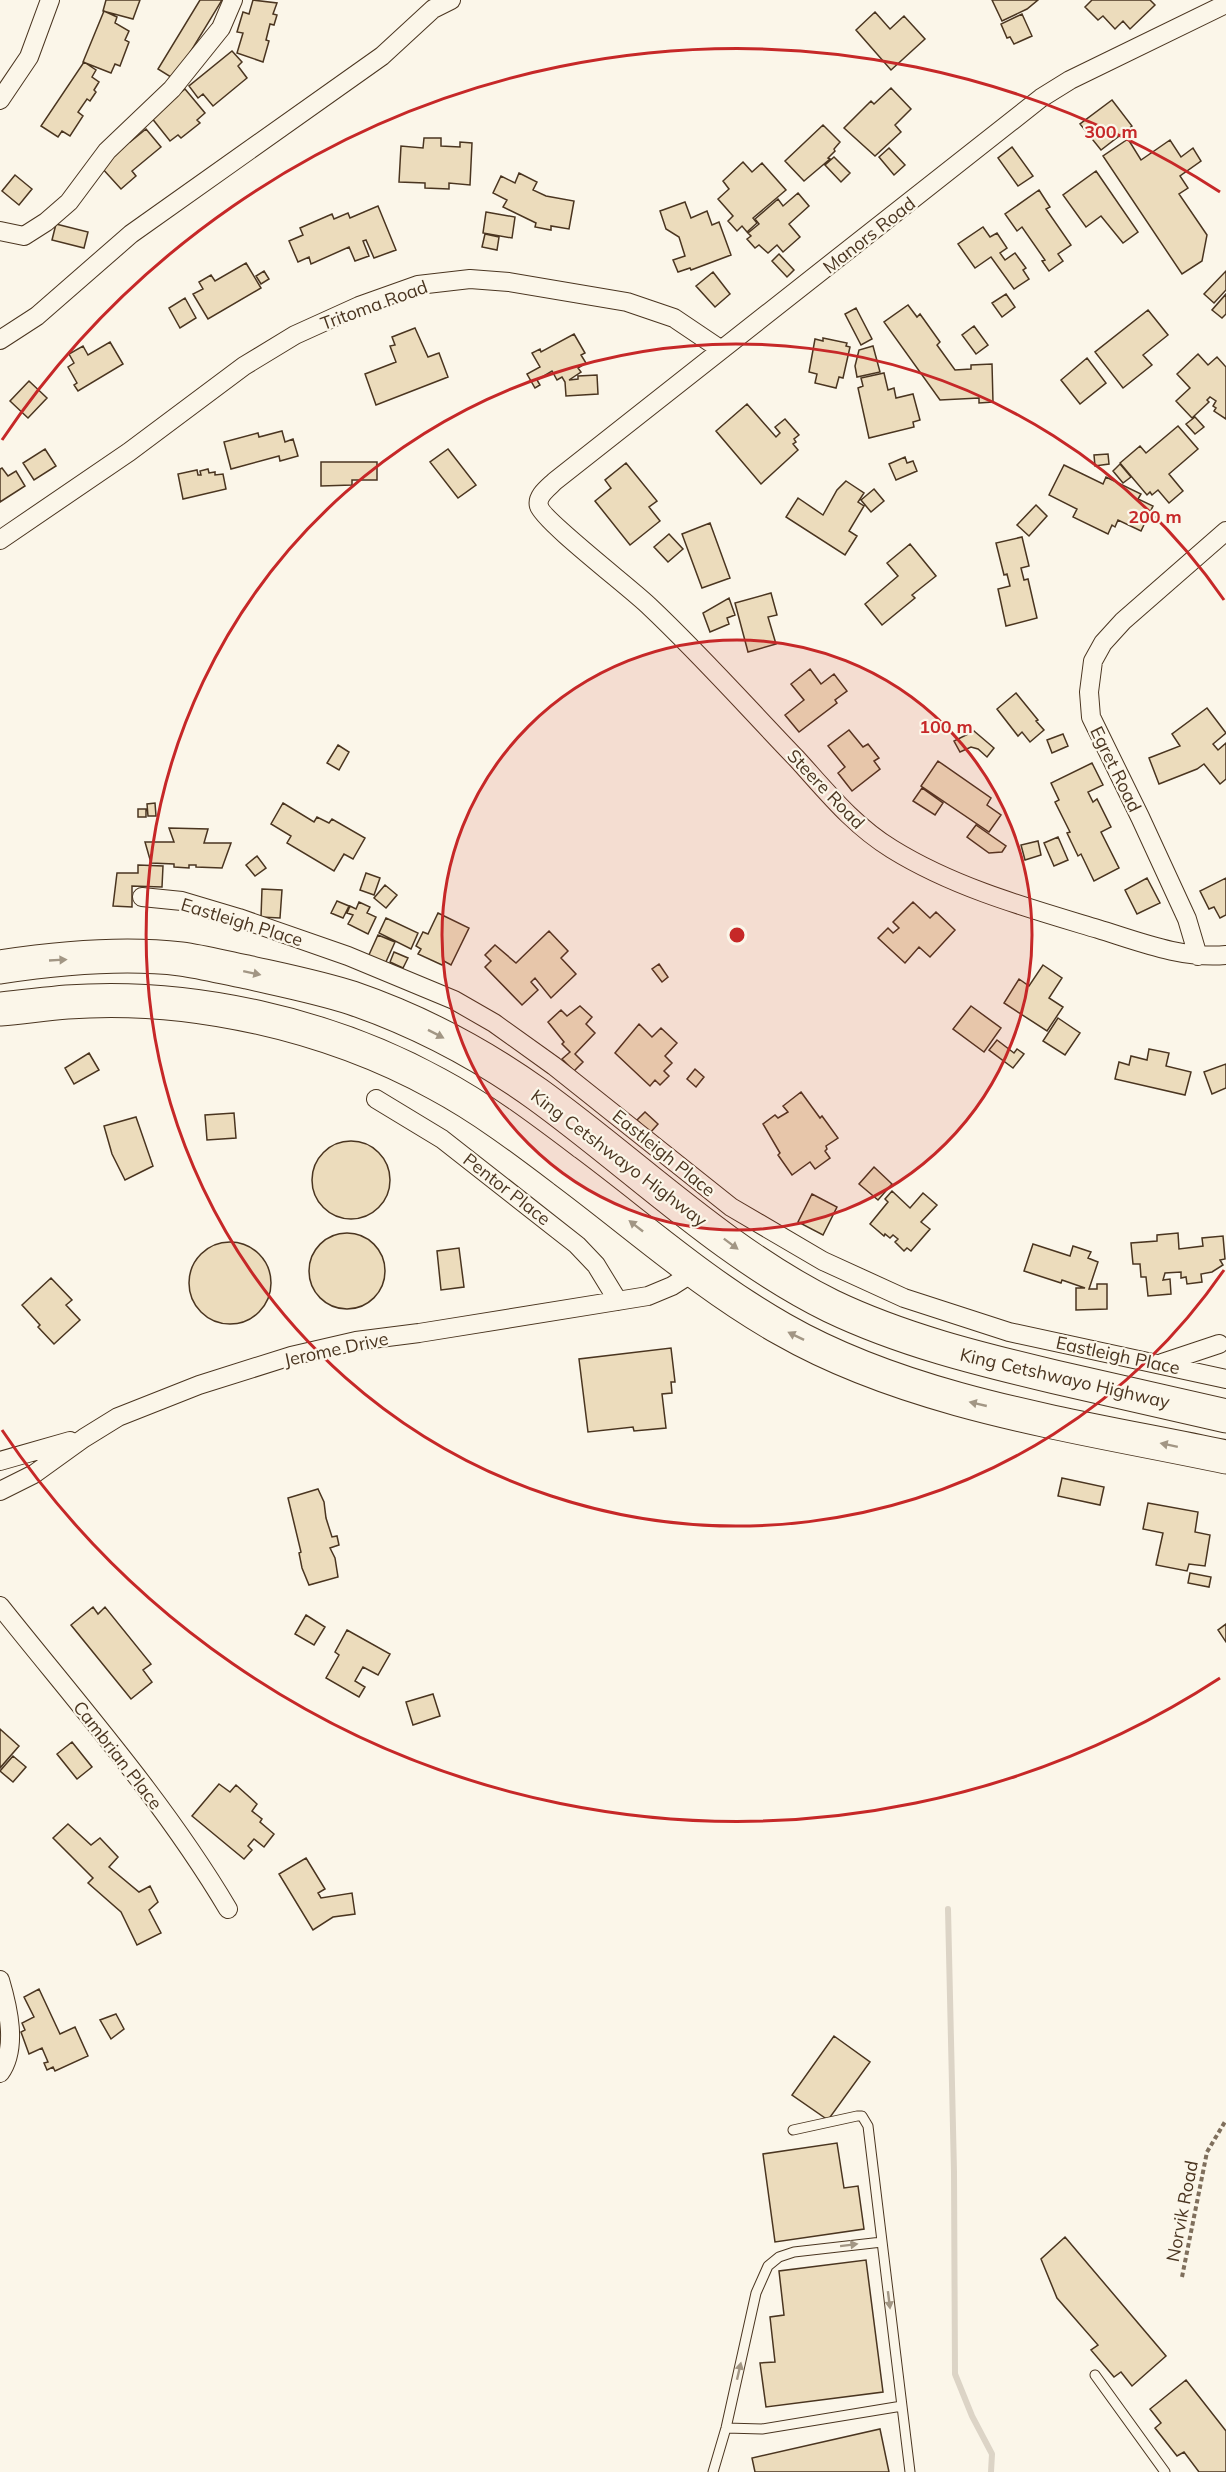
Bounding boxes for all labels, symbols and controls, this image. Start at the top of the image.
text: 300 m [1084,120,1138,143]
street label: Manors Road [818,192,920,278]
street label: Tritoma Road [317,275,431,335]
text: 200 m [1128,505,1182,528]
text: 100 m [919,715,973,738]
street label: Egret Road [1085,722,1147,816]
street label: Steere Road [782,744,870,834]
street label: Eastleigh Place [178,893,306,951]
centre of rings [727,925,747,945]
one-way arrow [49,955,68,964]
one-way arrow [242,969,261,978]
one-way arrow [427,1029,445,1039]
street label: King Cetshwayo Highway [526,1084,712,1232]
street label: Eastleigh Place [608,1104,720,1202]
street label: Pentor Place [459,1148,555,1230]
one-way arrow [628,1220,643,1232]
one-way arrow [723,1238,739,1250]
street label: Jerome Drive [282,1327,390,1371]
street label: Eastleigh Place [1054,1331,1182,1379]
one-way arrow [787,1332,804,1341]
street label: King Cetshwayo Highway [958,1343,1173,1413]
one-way arrow [969,1399,987,1409]
one-way arrow [1159,1440,1178,1449]
street label: Cambrian Place [68,1696,168,1814]
street label: Norvik Road [1161,2158,1203,2264]
one-way arrow [840,2241,859,2250]
one-way arrow [885,2290,894,2309]
one-way arrow [735,2361,744,2380]

